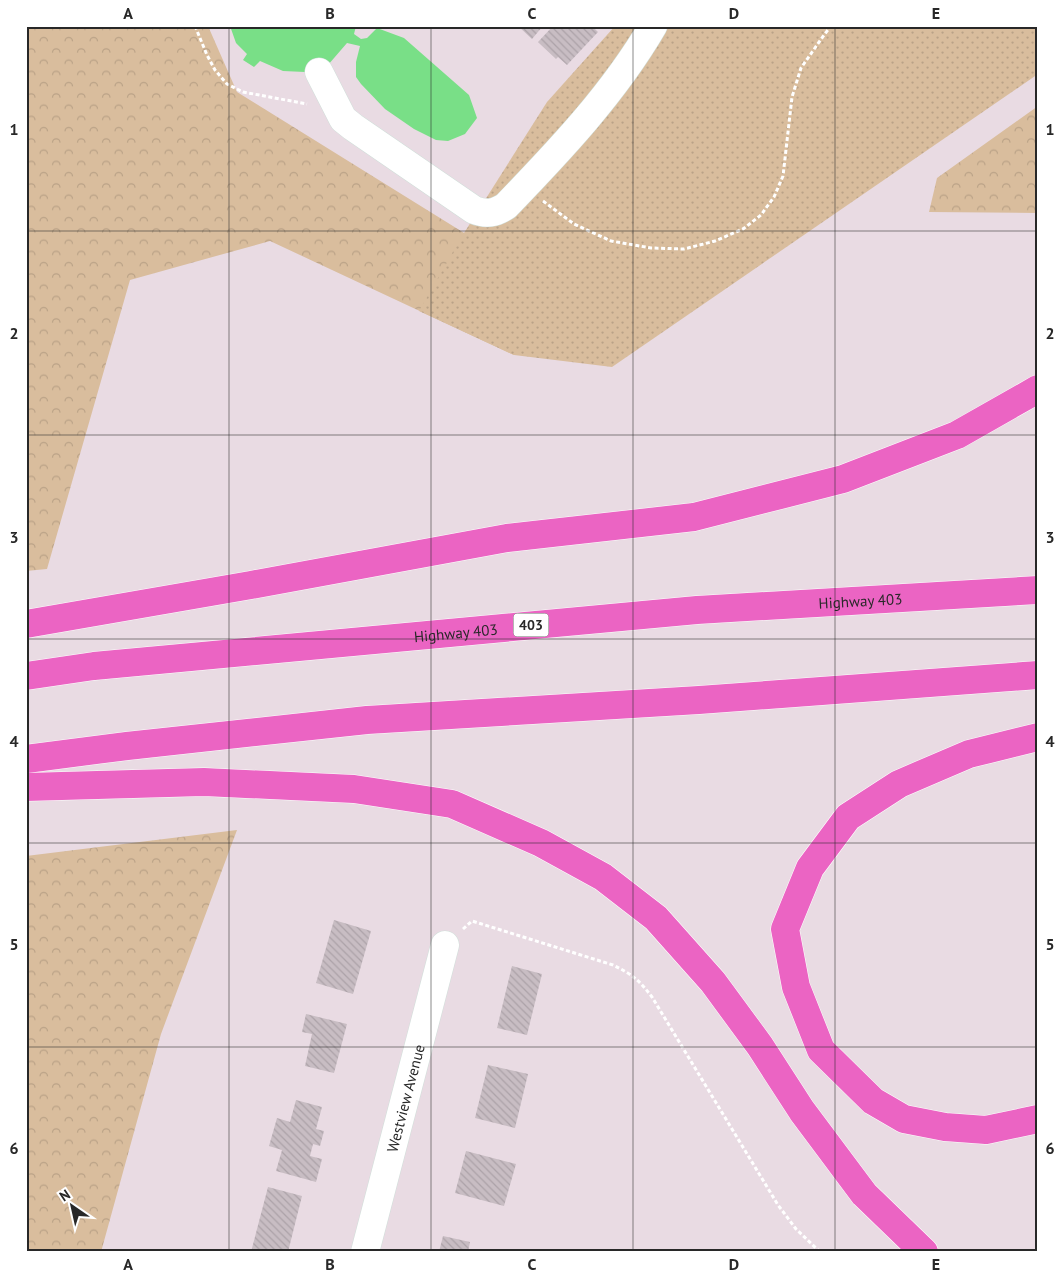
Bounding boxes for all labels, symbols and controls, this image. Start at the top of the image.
text: A [123,3,133,23]
text: B [325,3,335,23]
text: C [528,3,537,23]
text: D [729,3,739,23]
text: E [932,3,940,23]
text: 1 [9,119,19,139]
text: 1 [1045,119,1055,139]
text: 2 [9,323,19,343]
text: 2 [1045,323,1055,343]
text: 3 [9,527,19,547]
text: 3 [1045,527,1055,547]
street label: Highway 403 [818,588,903,612]
road number: 403 [514,614,548,636]
street label: Highway 403 [413,619,498,646]
text: 4 [9,731,19,751]
text: 4 [1045,731,1055,751]
text: 5 [9,934,19,954]
text: 5 [1045,934,1055,954]
street label: Westview Avenue [382,1042,428,1154]
text: 6 [9,1138,19,1158]
text: 6 [1045,1138,1055,1158]
north arrow [48,1180,98,1230]
text: N [56,1185,74,1205]
text: A [123,1254,133,1274]
text: B [325,1254,335,1274]
text: C [528,1254,537,1274]
text: D [729,1254,739,1274]
text: E [932,1254,940,1274]

